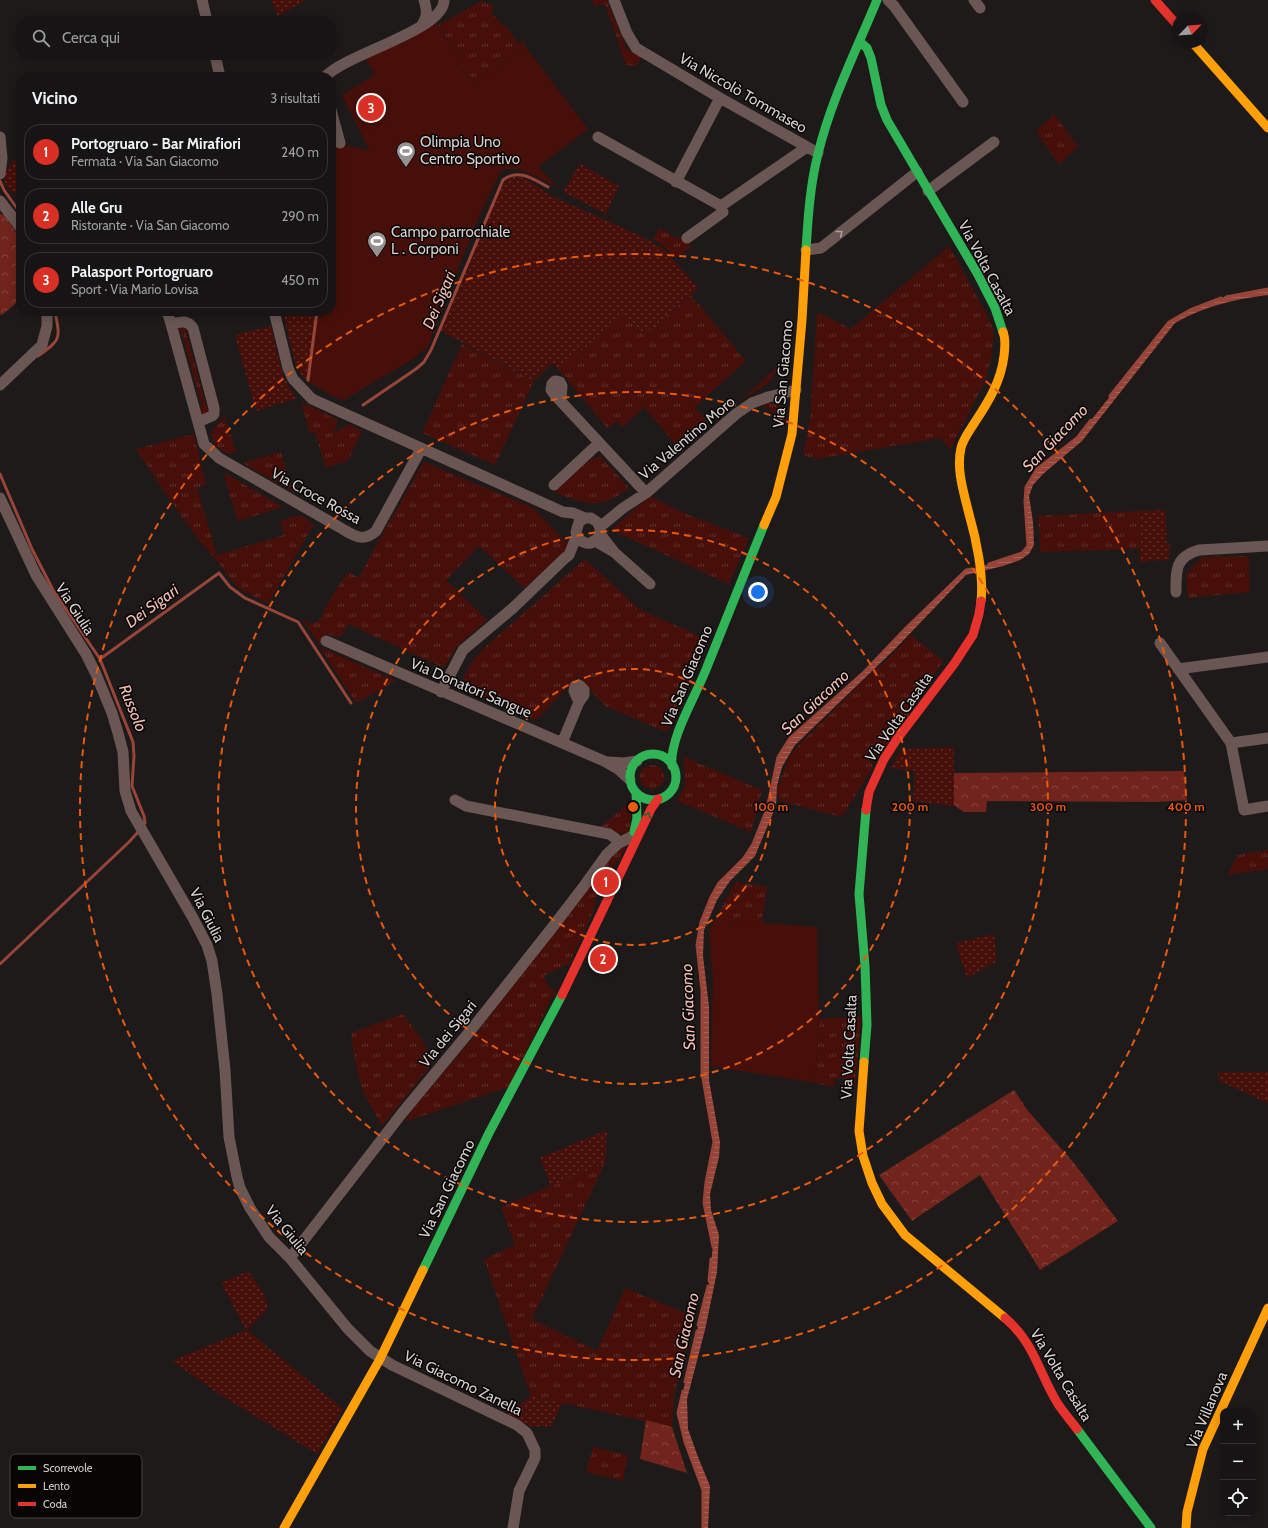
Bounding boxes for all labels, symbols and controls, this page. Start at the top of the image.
north arrow [1172,12,1208,48]
search box [16,16,336,60]
icon: search [30,27,52,49]
text: Cerca qui [62,29,120,47]
street label: Via Niccolò Tommaseo [676,49,810,137]
text: Vicino [32,88,77,108]
text: 3 risultati [270,90,320,106]
pin: 3 [358,93,384,123]
place label: Olimpia Uno Centro Sportivo [420,133,520,168]
text: Portogruaro - Bar Mirafiori [71,135,241,153]
sports icon: Olimpia Uno Centro Sportivo [395,140,417,168]
text: 1 [44,144,48,160]
text: 240 m [281,144,319,160]
text: Fermata · Via San Giacomo [71,153,219,169]
text: Alle Gru [71,199,122,217]
text: 2 [43,208,49,224]
text: 290 m [281,208,319,224]
text: Ristorante · Via San Giacomo [71,217,229,233]
street label: Via Volta Casalta [954,218,1020,319]
place label: Campo parrochiale L . Corponi [391,223,510,258]
sports icon: Campo parrochiale L . Corponi [366,230,388,258]
one-way arrow [835,231,842,238]
text: Palasport Portogruaro [71,263,213,281]
water label: Dei Sigari [418,268,460,332]
text: 3 [42,272,50,288]
text: 450 m [281,272,319,288]
text: Sport · Via Mario Lovisa [71,281,199,297]
street label: Via San Giacomo [769,319,797,429]
street label: Via Valentino Moro [635,393,739,483]
water label: San Giacomo [1018,400,1092,476]
street label: Via Croce Rossa [268,464,365,528]
street label: Via Giulia [52,580,99,639]
water label: Dei Sigari [122,580,183,632]
your location [748,582,768,602]
street label: Via San Giacomo [658,623,716,729]
street label: Via Donatori Sangue [408,654,535,722]
water label: San Giacomo [777,666,853,738]
street label: Via Volta Casalta [862,668,937,765]
water label: Russolo [115,682,151,734]
text: 100 m [754,799,788,814]
text: 200 m [892,799,928,814]
text: 300 m [1030,799,1066,814]
text: 400 m [1167,799,1205,814]
centre of rings [626,800,640,814]
one-way arrow [643,812,651,820]
pin: 1 [593,867,619,897]
street label: Via Giulia [186,885,229,946]
pin: 2 [590,944,616,974]
water label: San Giacomo [677,963,699,1051]
street label: Via Volta Casalta [837,993,861,1100]
street label: Via dei Sigari [416,997,480,1071]
street label: Via San Giacomo [415,1137,479,1241]
street label: Via Giulia [262,1202,313,1259]
water label: San Giacomo [665,1291,703,1379]
street label: Via Volta Casalta [1026,1325,1096,1425]
street label: Via Giacomo Zanella [401,1347,526,1420]
street label: Via Villanova [1183,1368,1232,1451]
map controls [1220,1408,1256,1516]
button: + [1220,1408,1256,1444]
button: − [1220,1444,1256,1480]
legend [10,1454,142,1518]
text: Scorrevole [43,1461,93,1475]
text: Lento [43,1479,70,1493]
button: locate [1220,1480,1256,1516]
text: Coda [43,1497,68,1511]

